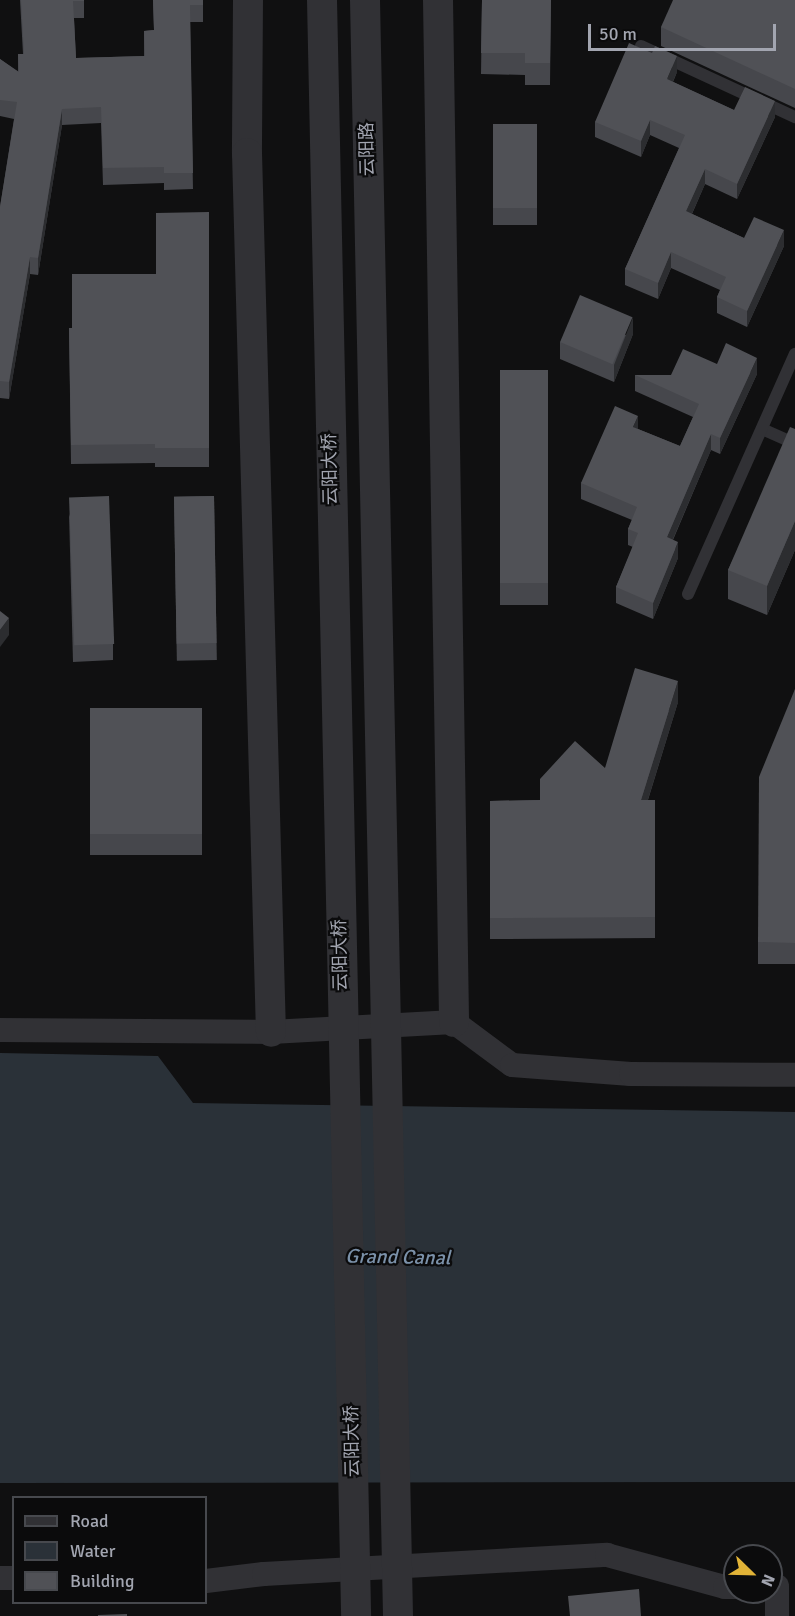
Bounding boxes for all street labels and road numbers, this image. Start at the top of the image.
street label: 云阳路 [356,122,378,176]
street label: 云阳大桥 [319,433,341,505]
street label: 云阳大桥 [329,919,351,991]
street label: 云阳大桥 [341,1405,363,1477]

